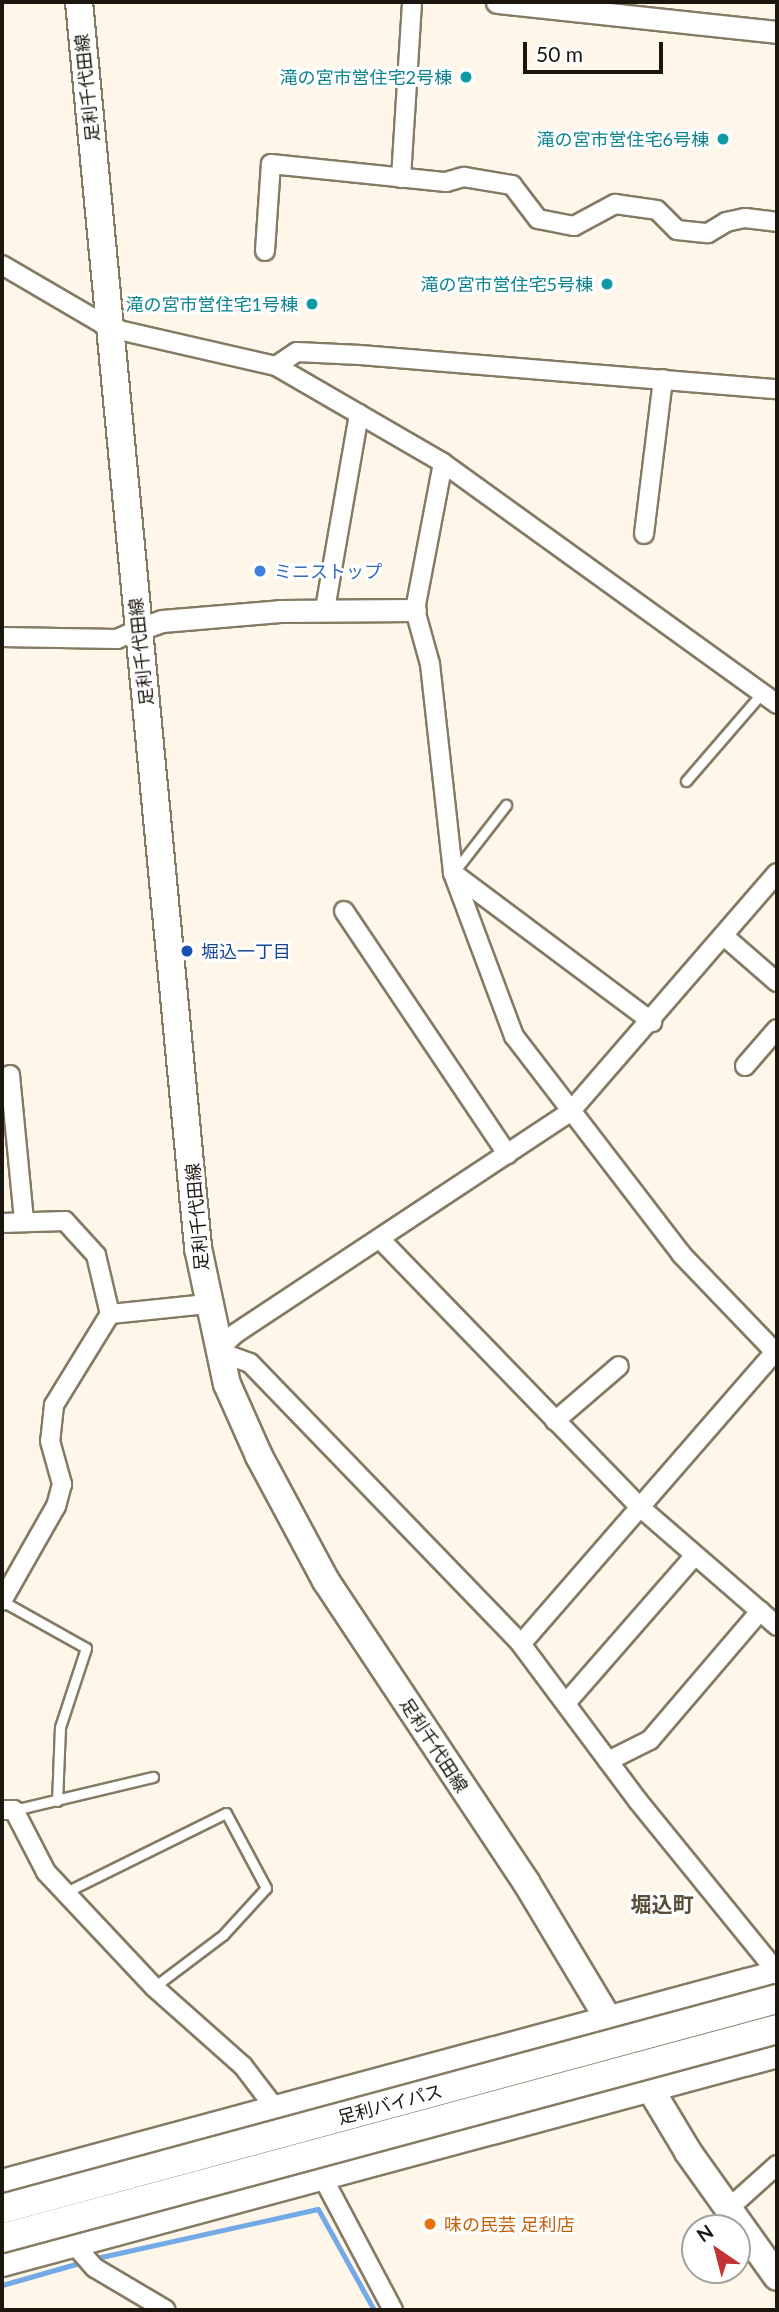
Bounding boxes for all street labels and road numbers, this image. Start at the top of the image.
street label: 足利千代田線 [71,33,103,143]
street label: 足利千代田線 [125,597,157,707]
street label: 足利千代田線 [182,1162,212,1272]
street label: 足利千代田線 [396,1694,472,1796]
street label: 足利バイパス [335,2080,445,2128]

